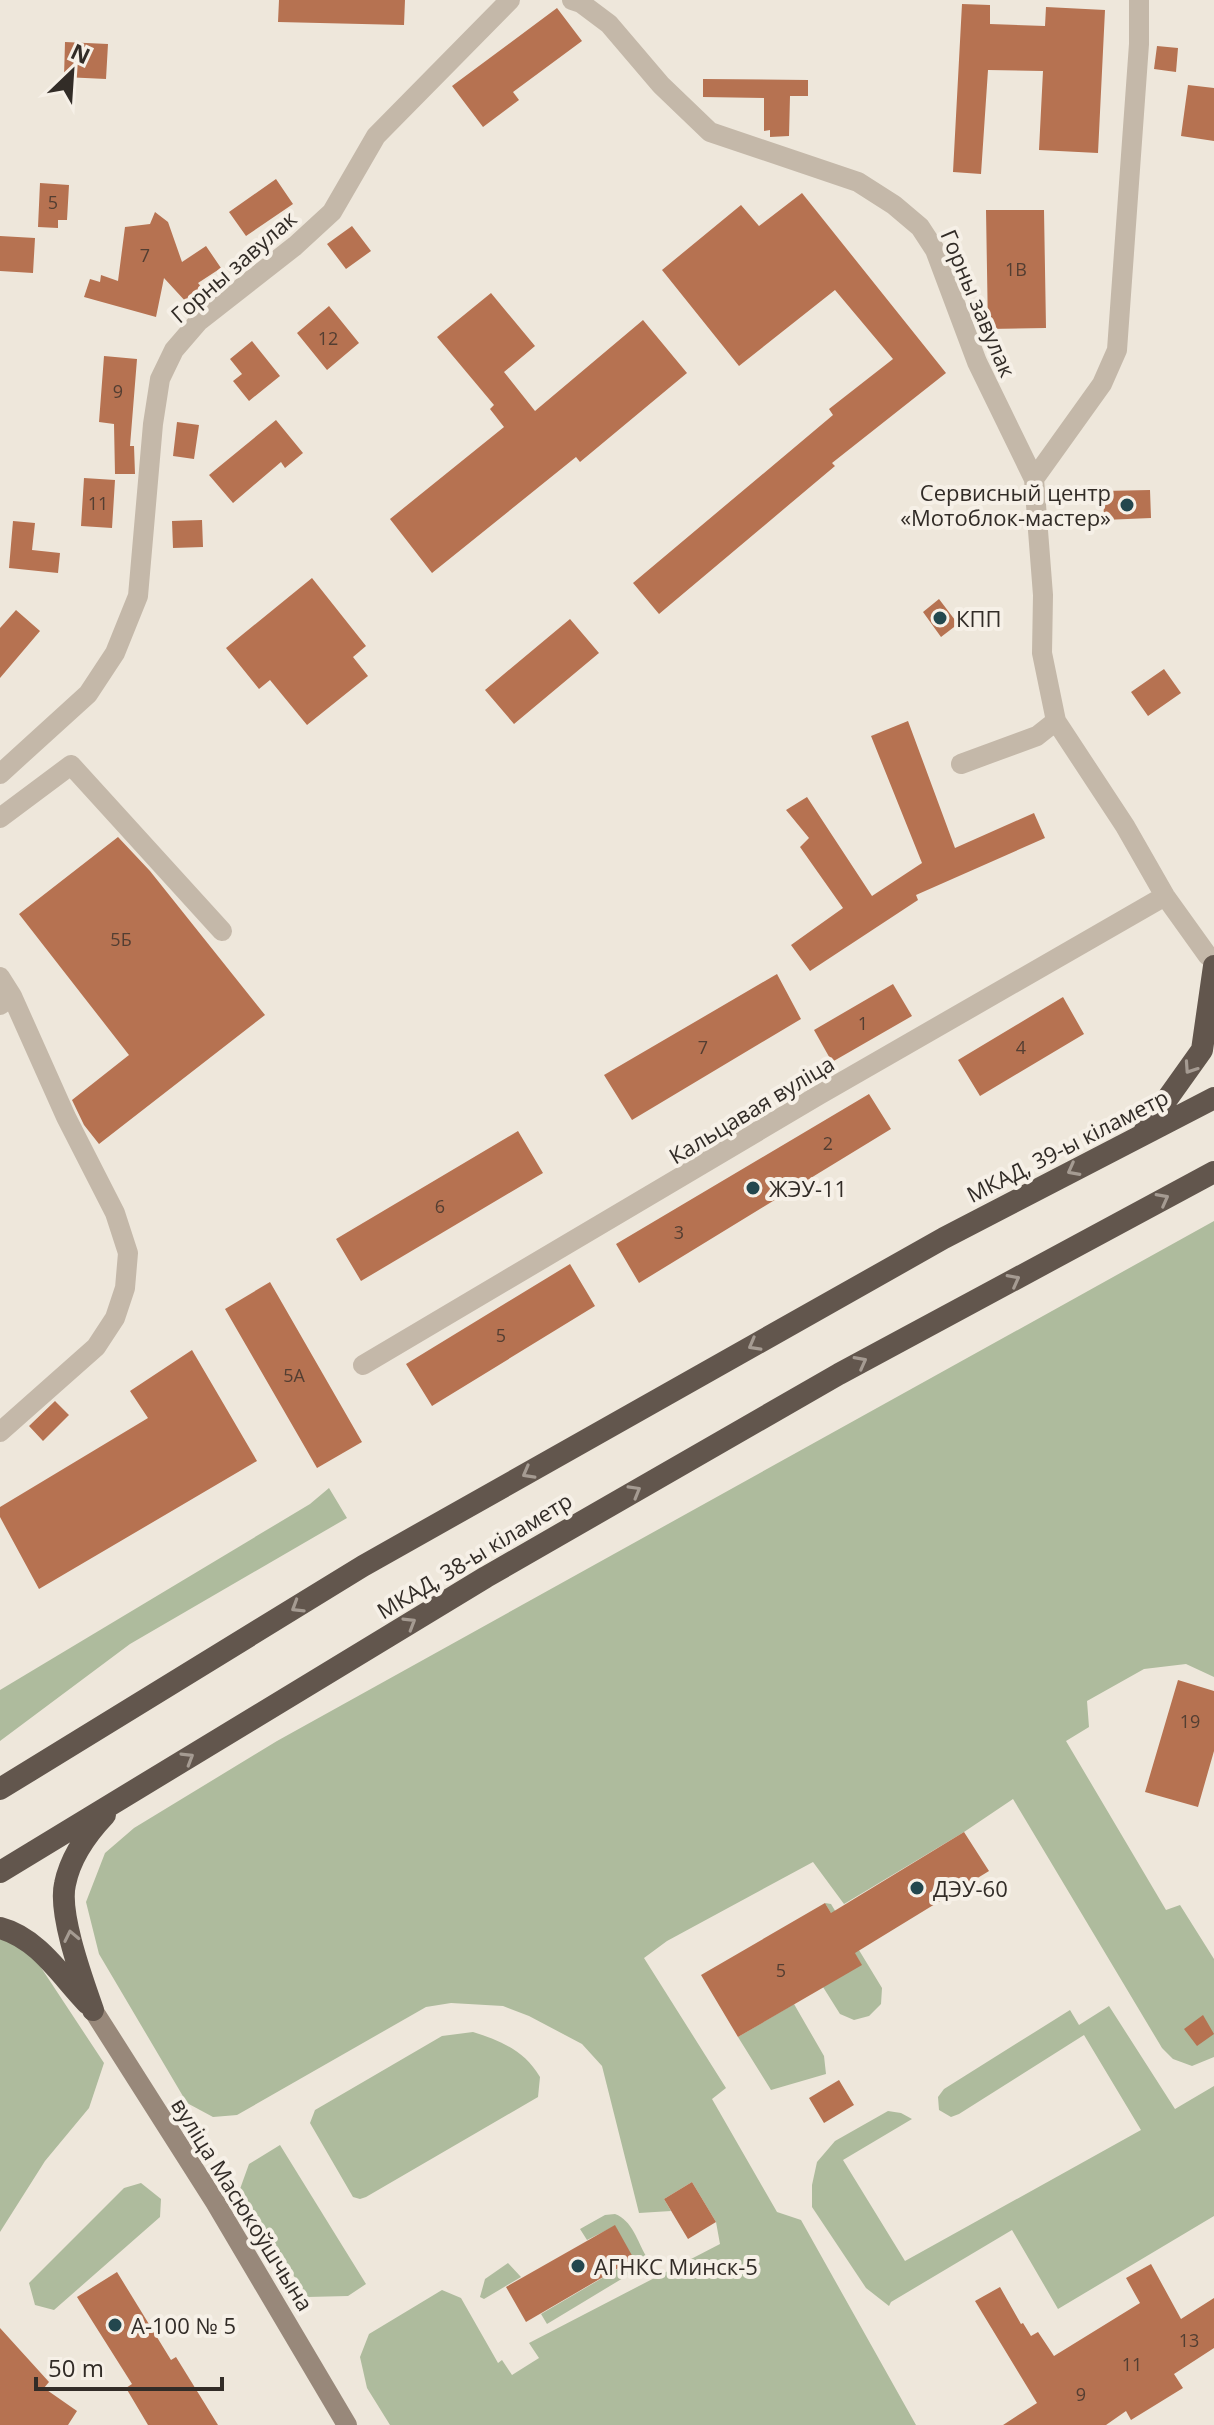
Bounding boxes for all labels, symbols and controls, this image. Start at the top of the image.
north arrow [32,32,112,112]
text: N [66,36,95,70]
house number: 5 [48,190,58,214]
street label: Горны завулак [164,203,303,329]
street label: Горны завулак [934,225,1024,382]
house number: 7 [140,243,150,267]
house number: 1В [1005,257,1027,281]
house number: 12 [318,326,338,350]
house number: 9 [113,379,123,403]
place label: Сервисный центр «Мотоблок-мастер» [900,477,1111,532]
house number: 11 [88,491,108,515]
marker: Сервисный центр «Мотоблок-мастер» [1118,496,1136,514]
place label: КПП [956,603,1001,633]
marker: КПП [931,609,949,627]
house number: 5Б [110,927,132,951]
house number: 1 [858,1011,868,1035]
house number: 7 [698,1035,708,1059]
house number: 4 [1016,1035,1026,1059]
street label: Кальцавая вуліца [663,1048,839,1170]
one-way arrow [1185,1059,1200,1073]
street label: МКАД, 39-ы кіламетр [961,1081,1173,1209]
house number: 2 [823,1131,833,1155]
one-way arrow [1067,1161,1082,1176]
place label: ЖЭУ-11 [769,1173,847,1203]
marker: ЖЭУ-11 [744,1179,762,1197]
house number: 6 [435,1194,445,1218]
one-way arrow [1155,1194,1170,1209]
house number: 3 [674,1220,684,1244]
one-way arrow [1005,1274,1019,1290]
house number: 5 [496,1323,506,1347]
one-way arrow [748,1335,763,1351]
one-way arrow [852,1357,867,1372]
house number: 5А [283,1363,305,1387]
one-way arrow [522,1463,537,1479]
street label: МКАД, 38-ы кіламетр [371,1485,577,1625]
one-way arrow [626,1485,641,1501]
one-way arrow [291,1597,305,1612]
one-way arrow [401,1617,416,1632]
house number: 19 [1180,1709,1200,1733]
one-way arrow [179,1752,194,1767]
place label: ДЭУ-60 [933,1873,1008,1903]
marker: ДЭУ-60 [908,1879,926,1897]
one-way arrow [63,1929,80,1942]
house number: 5 [776,1958,786,1982]
street label: вуліца Масюкоўшчына [165,2092,321,2316]
place label: АГНКС Минск-5 [594,2251,758,2281]
marker: АГНКС Минск-5 [569,2257,587,2275]
place label: А-100 № 5 [131,2310,236,2340]
marker: А-100 № 5 [106,2316,124,2334]
house number: 13 [1179,2328,1199,2352]
scale bar [36,2341,222,2391]
text: 50 m [48,2351,104,2384]
house number: 11 [1122,2352,1142,2376]
house number: 9 [1076,2382,1086,2406]

